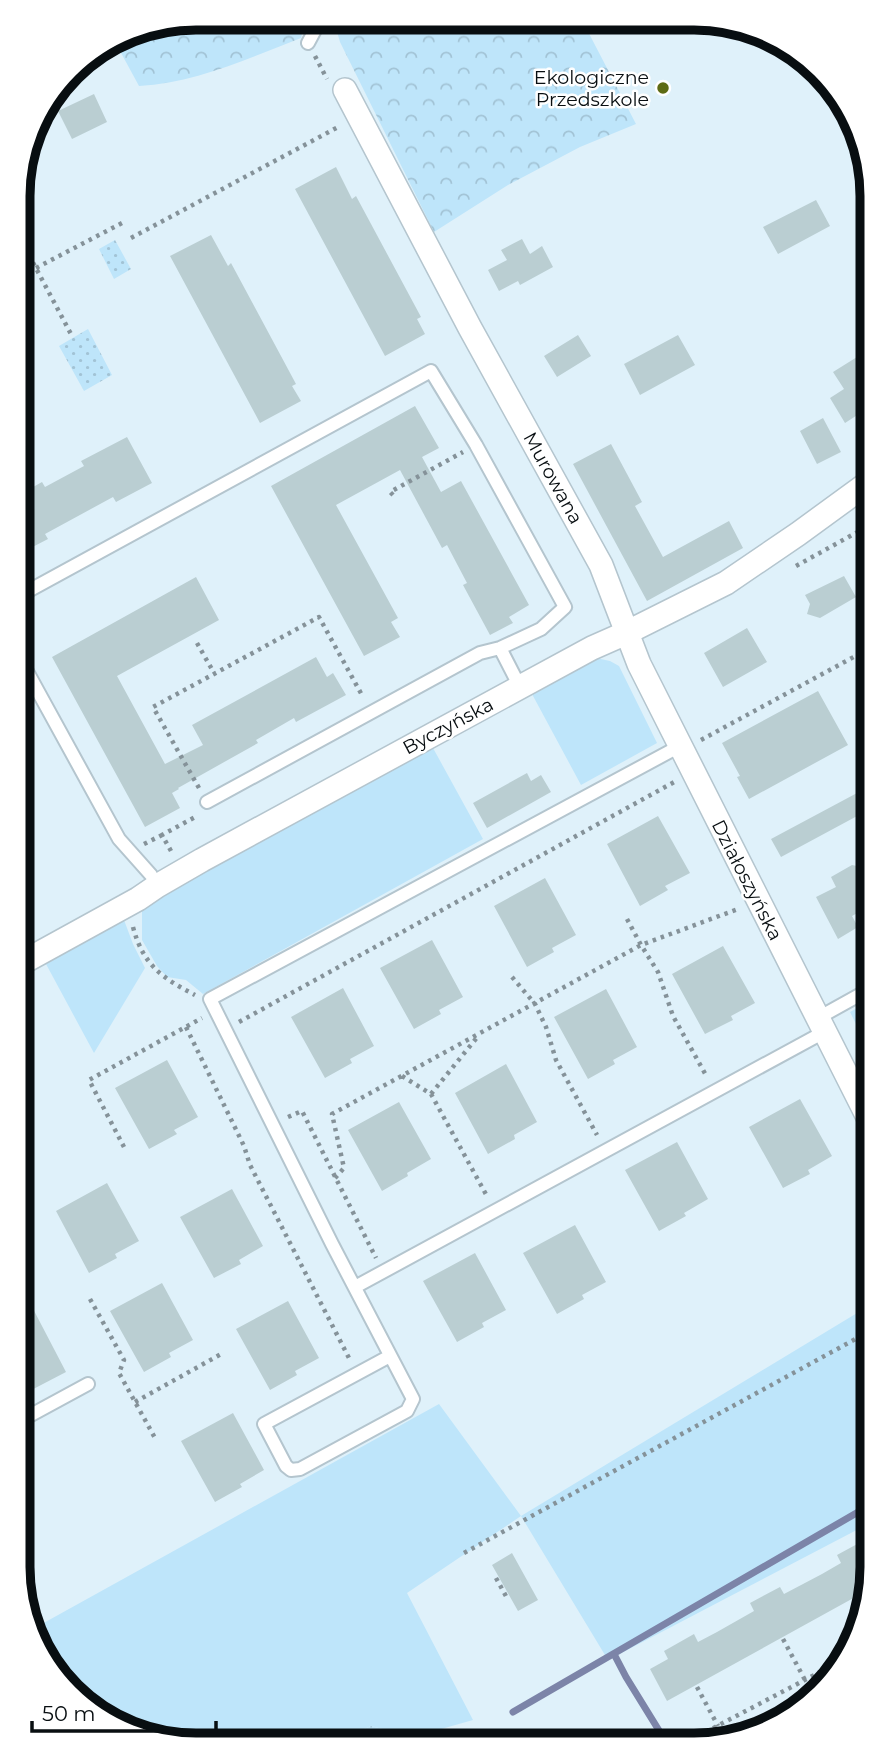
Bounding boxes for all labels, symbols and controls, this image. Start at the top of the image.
place label: Ekologiczne Przedszkole [534,66,649,111]
marker: Ekologiczne Przedszkole [655,80,671,96]
street label: Murowana [518,428,588,528]
street label: Byczyńska [399,693,497,759]
street label: Działoszyńska [707,816,787,944]
scale bar [32,1690,215,1734]
text: 50 m [42,1701,96,1726]

